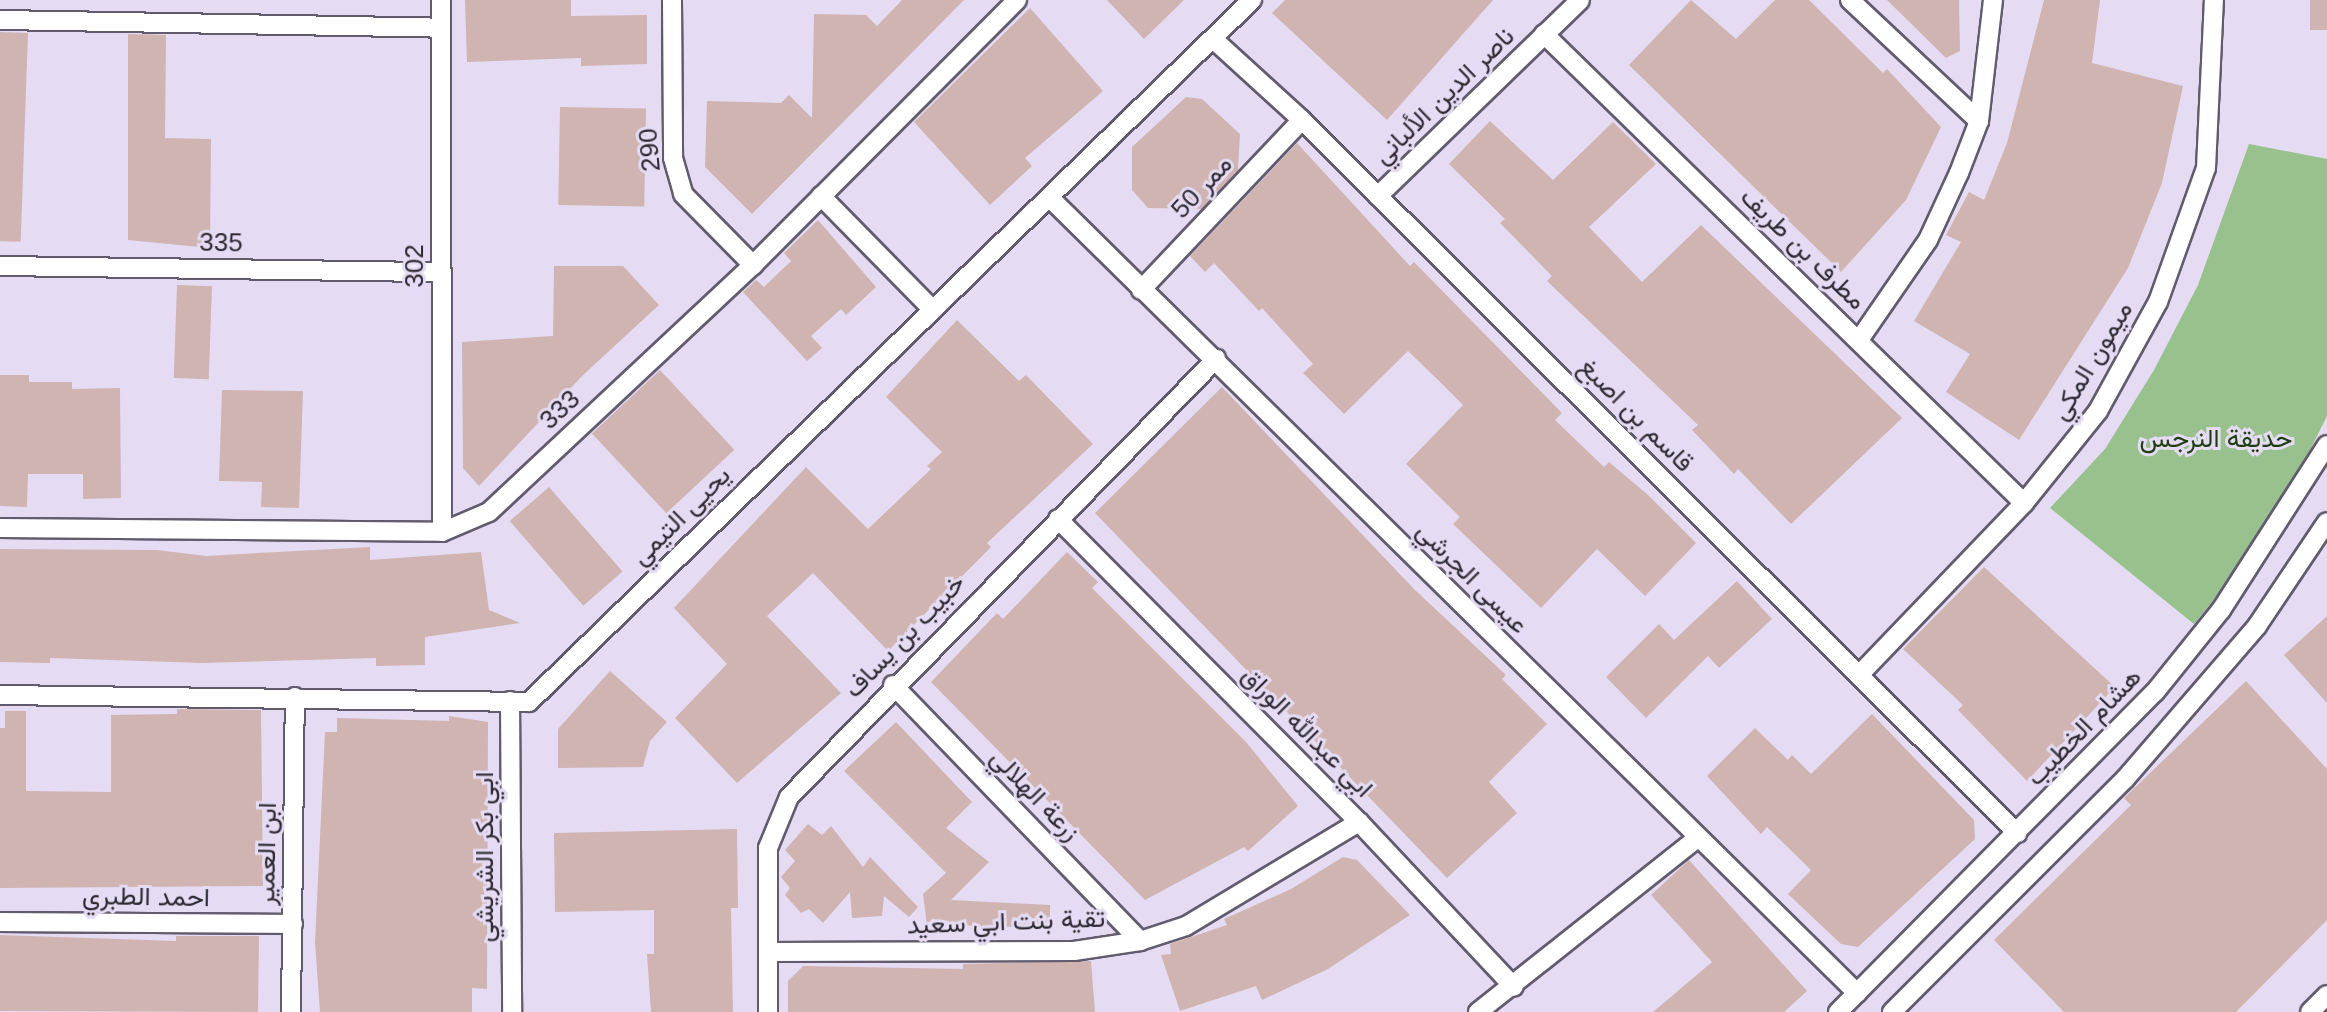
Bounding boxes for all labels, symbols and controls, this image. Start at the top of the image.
street label: ناصر الدين الألباني [1367,21,1521,171]
street label: 290 [633,127,667,173]
street label: ممر 50 [1165,149,1239,225]
street label: مطرف بن طريف [1734,181,1872,317]
street label: 335 [199,227,243,259]
street label: 302 [399,244,431,288]
street label: ميمون المكي [2044,296,2140,426]
street label: قاسم بن اصبغ [1572,351,1700,479]
street label: 333 [533,384,587,436]
park label: حديقة النرجس [2140,423,2292,455]
street label: يحيى التيمي [625,460,737,572]
street label: عيسى الجرشي [1409,515,1535,641]
street label: خبيب بن يساف [838,568,972,704]
street label: ابي عبدالله الوراق [1235,660,1379,804]
street label: هشام الخطيب [2020,662,2148,792]
street label: زرعة الهلالي [983,742,1087,848]
street label: ابي بكر الشريشي [469,772,501,942]
street label: ابن العمير [251,802,283,906]
street label: احمد الطبري [82,880,210,914]
street label: تقية بنت ابي سعيد [906,903,1106,941]

